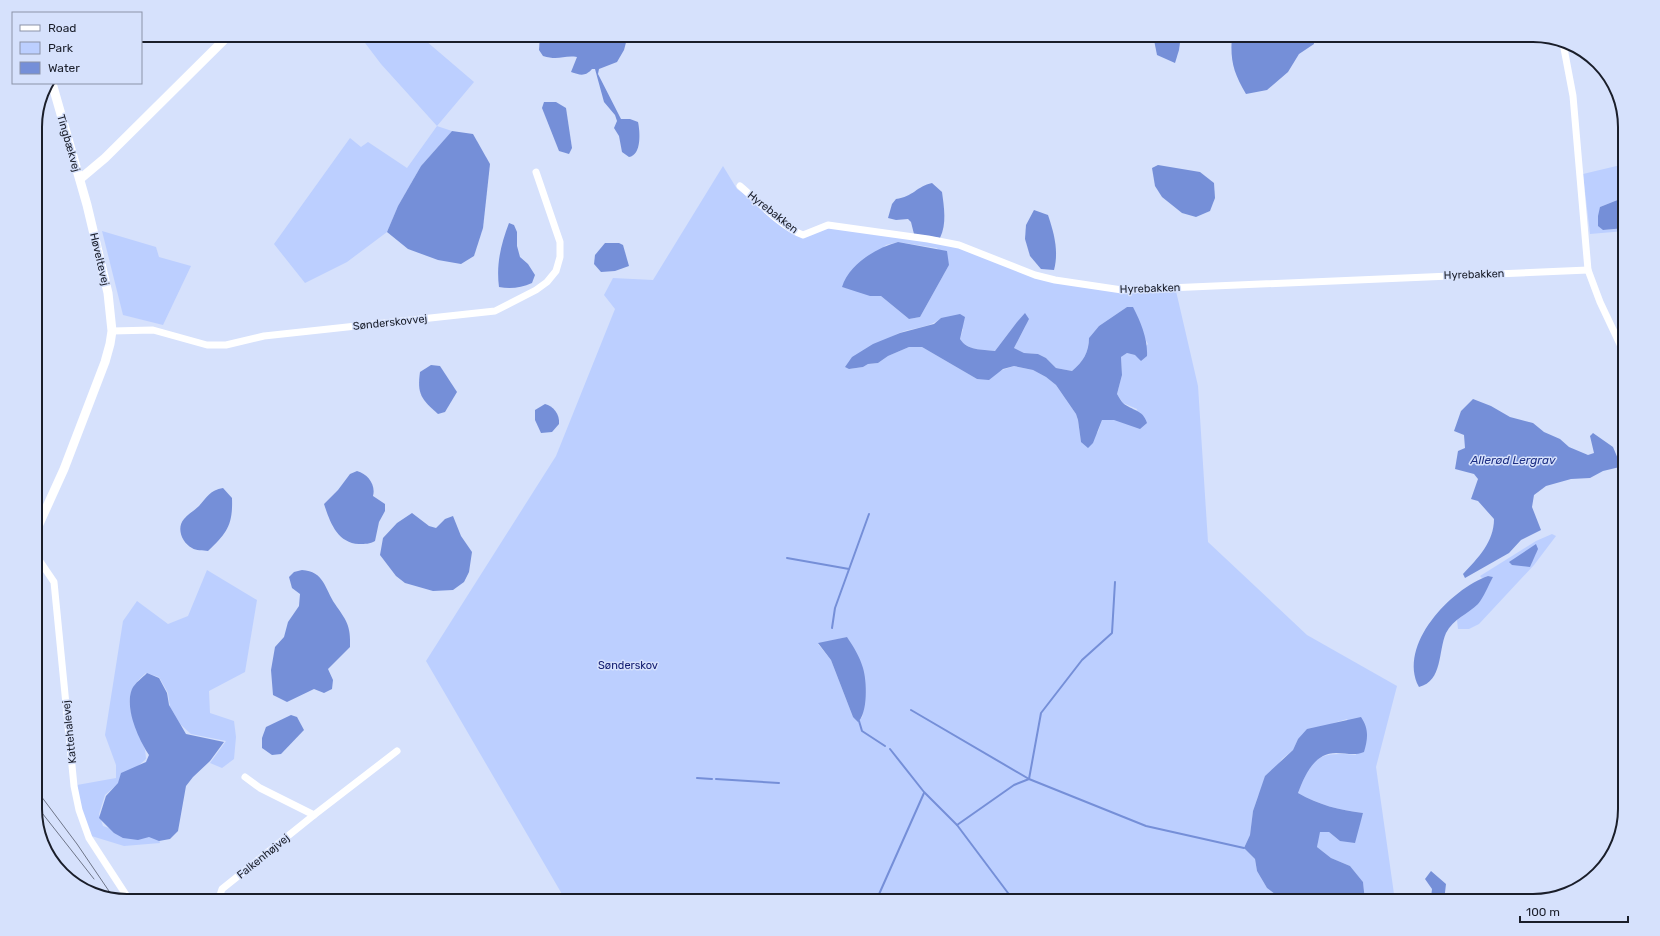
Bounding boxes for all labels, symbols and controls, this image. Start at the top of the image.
legend [12,12,142,84]
text: Road [48,21,76,35]
text: Park [48,41,74,55]
text: Water [48,61,80,75]
street label: Tingbækvej [54,113,83,174]
street label: Hyrebakken [745,189,801,236]
street label: Høveltevej [87,231,112,287]
street label: Hyrebakken [1443,267,1505,282]
street label: Hyrebakken [1119,281,1181,296]
street label: Sønderskovvej [352,312,428,333]
water label: Allerød Lergrav [1469,453,1556,467]
park label: Sønderskov [598,659,658,672]
street label: Kattehalevej [60,699,79,764]
street label: Falkenhøjvej [234,831,292,881]
scale bar [1520,898,1628,924]
text: 100 m [1526,905,1560,919]

